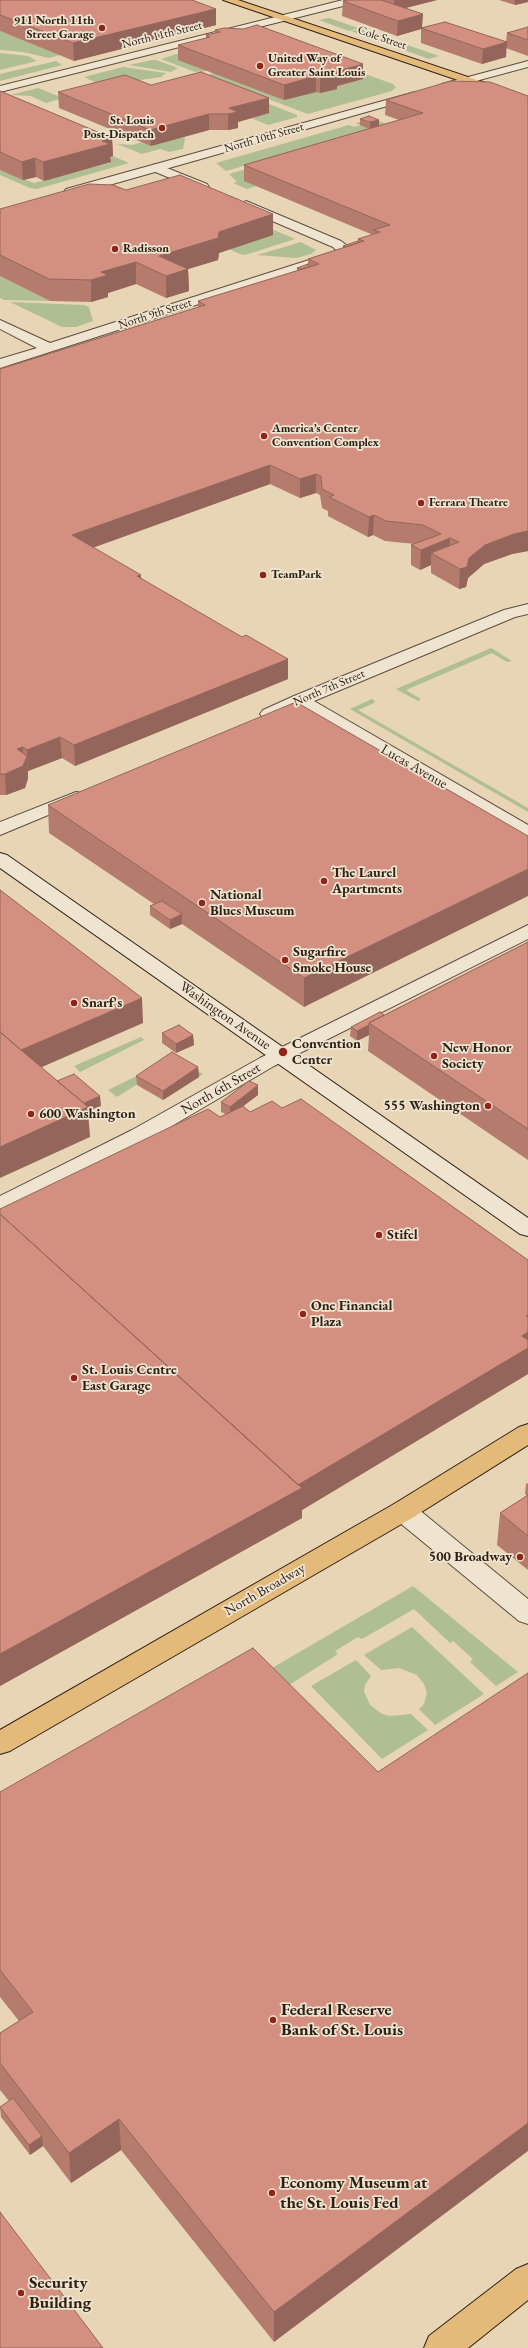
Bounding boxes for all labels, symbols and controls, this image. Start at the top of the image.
place label: 911 North 11th Street Garage [14,14,94,42]
street label: North 11th Street [120,18,204,52]
marker: 911 North 11th Street Garage [97,23,107,33]
street label: Cole Street [356,23,408,53]
place label: United Way of Greater Saint Louis [268,52,365,80]
marker: United Way of Greater Saint Louis [255,61,265,71]
place label: St. Louis Post-Dispatch [84,114,154,142]
street label: North 10th Street [223,120,305,156]
marker: St. Louis Post-Dispatch [157,123,167,133]
place label: Radisson [123,242,169,256]
marker: Radisson [110,244,120,254]
street label: North 9th Street [117,295,193,333]
place label: America’s Center Convention Complex [272,422,379,450]
marker: America’s Center Convention Complex [259,431,269,441]
place label: Ferrara Theatre [429,496,508,510]
marker: Ferrara Theatre [416,498,426,508]
place label: TeamPark [271,568,322,582]
marker: TeamPark [258,570,268,580]
street label: North 7th Street [291,666,367,710]
street label: Lucas Avenue [378,741,450,793]
place label: The Laurel Apartments [332,865,402,898]
marker: The Laurel Apartments [319,876,329,886]
place label: National Blues Museum [210,887,295,920]
marker: National Blues Museum [197,898,207,908]
place label: Sugarfire Smoke House [293,944,371,976]
marker: Sugarfire Smoke House [280,955,290,965]
street label: Washington Avenue [176,978,274,1054]
place label: Snarf's [82,995,122,1011]
marker: Snarf's [69,998,79,1008]
place label: Convention Center [292,1036,361,1068]
place label: New Honor Society [442,1040,512,1072]
marker: Convention Center [277,1046,289,1058]
marker: New Honor Society [429,1051,439,1061]
street label: North 6th Street [178,1059,264,1119]
place label: 555 Washington [383,1098,480,1114]
marker: 555 Washington [483,1101,493,1111]
place label: 600 Washington [39,1106,136,1122]
marker: 600 Washington [26,1109,36,1119]
place label: Stifel [387,1227,418,1243]
marker: Stifel [374,1230,384,1240]
place label: One Financial Plaza [311,1298,392,1330]
marker: One Financial Plaza [298,1309,308,1319]
place label: St. Louis Centre East Garage [82,1362,177,1394]
marker: St. Louis Centre East Garage [69,1373,79,1383]
place label: 500 Broadway [429,1549,512,1565]
marker: 500 Broadway [515,1552,525,1562]
street label: North Broadway [222,1560,308,1620]
place label: Federal Reserve Bank of St. Louis [281,2000,403,2040]
marker: Federal Reserve Bank of St. Louis [268,2015,278,2025]
place label: Economy Museum at the St. Louis Fed [280,2173,427,2213]
marker: Economy Museum at the St. Louis Fed [267,2188,277,2198]
place label: Security Building [29,2273,91,2313]
marker: Security Building [16,2288,26,2298]

